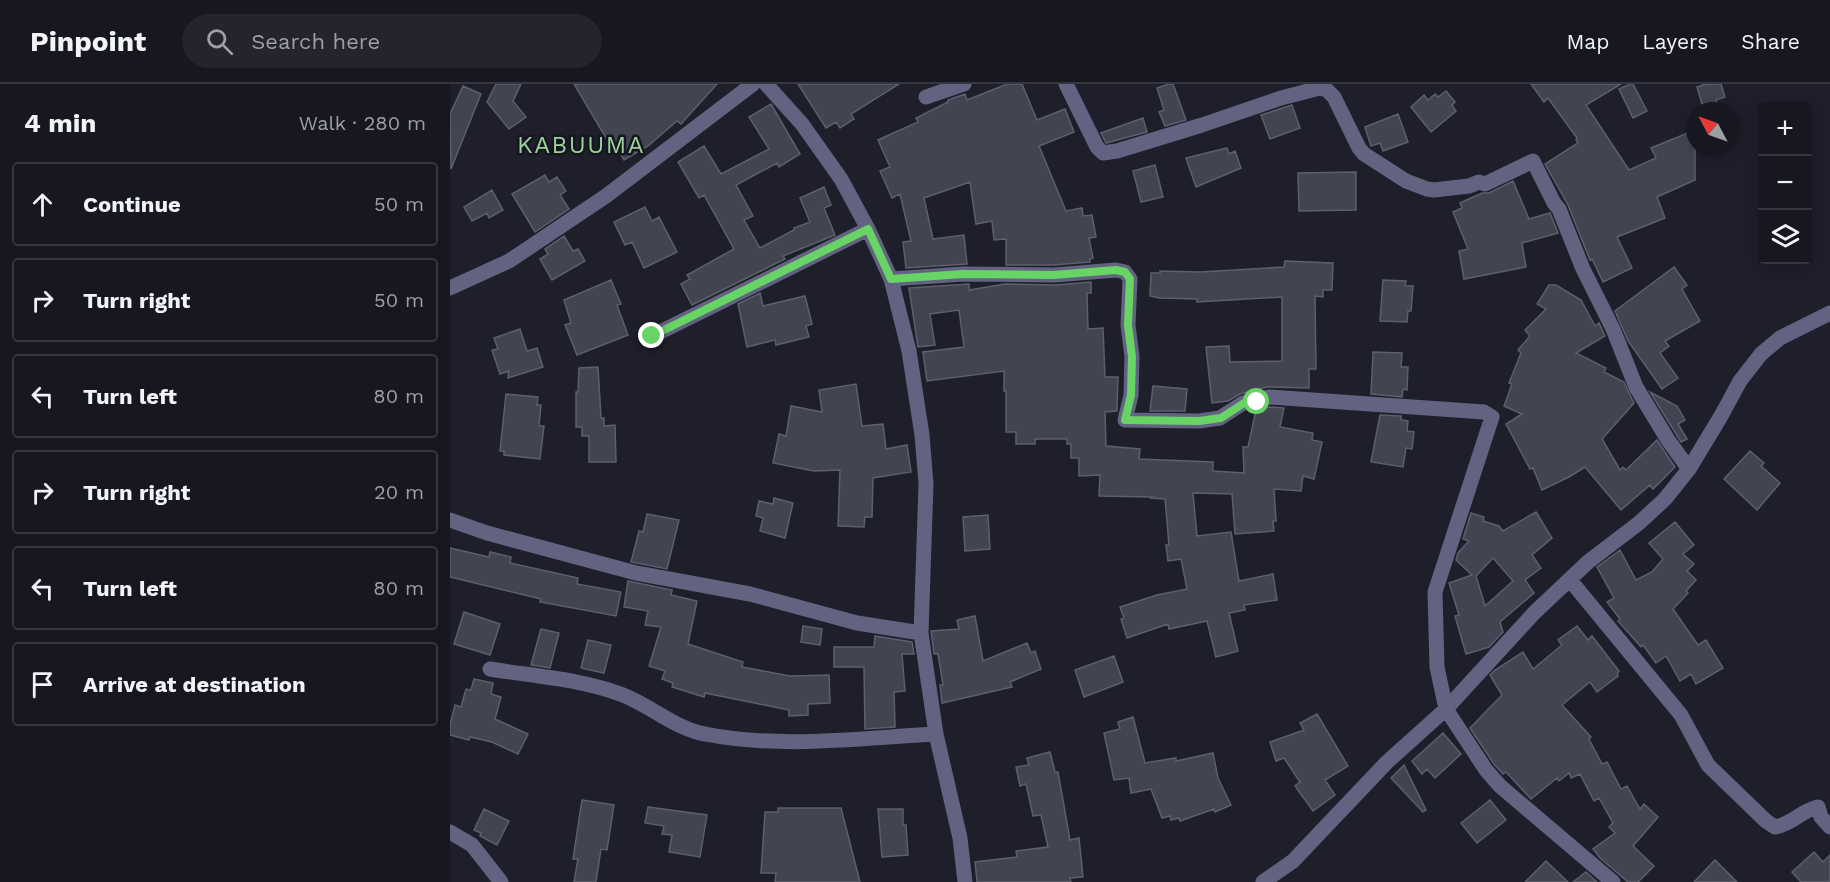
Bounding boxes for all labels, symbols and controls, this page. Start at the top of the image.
search box [182,14,602,68]
text: Pinpoint [30,25,146,58]
icon: search [203,25,236,58]
text: Search here [251,29,380,54]
text: Map [1566,29,1609,54]
text: Layers [1642,29,1708,54]
text: Share [1741,29,1800,54]
north arrow [1686,102,1740,156]
map controls [1758,102,1812,264]
button: + [1758,102,1812,156]
text: 4 min [24,108,96,138]
text: Walk · 280 m [299,111,426,135]
district label: KABUUMA [517,131,645,159]
button: − [1758,156,1812,210]
icon: ahead [26,188,59,221]
text: Continue [83,192,181,217]
text: 50 m [374,192,424,216]
button: layers [1758,210,1812,264]
icon: right [26,284,59,317]
text: Turn right [83,288,190,313]
text: 50 m [374,288,424,312]
route end [638,322,664,348]
icon: left [26,380,59,413]
text: Turn left [83,384,177,409]
text: 80 m [373,384,424,408]
route start [1243,388,1269,414]
icon: right [26,476,59,509]
text: Turn right [83,480,190,505]
text: 20 m [374,480,424,504]
icon: left [26,572,59,605]
text: Turn left [83,576,177,601]
text: 80 m [373,576,424,600]
icon: arrive [26,668,59,701]
text: Arrive at destination [83,672,306,697]

